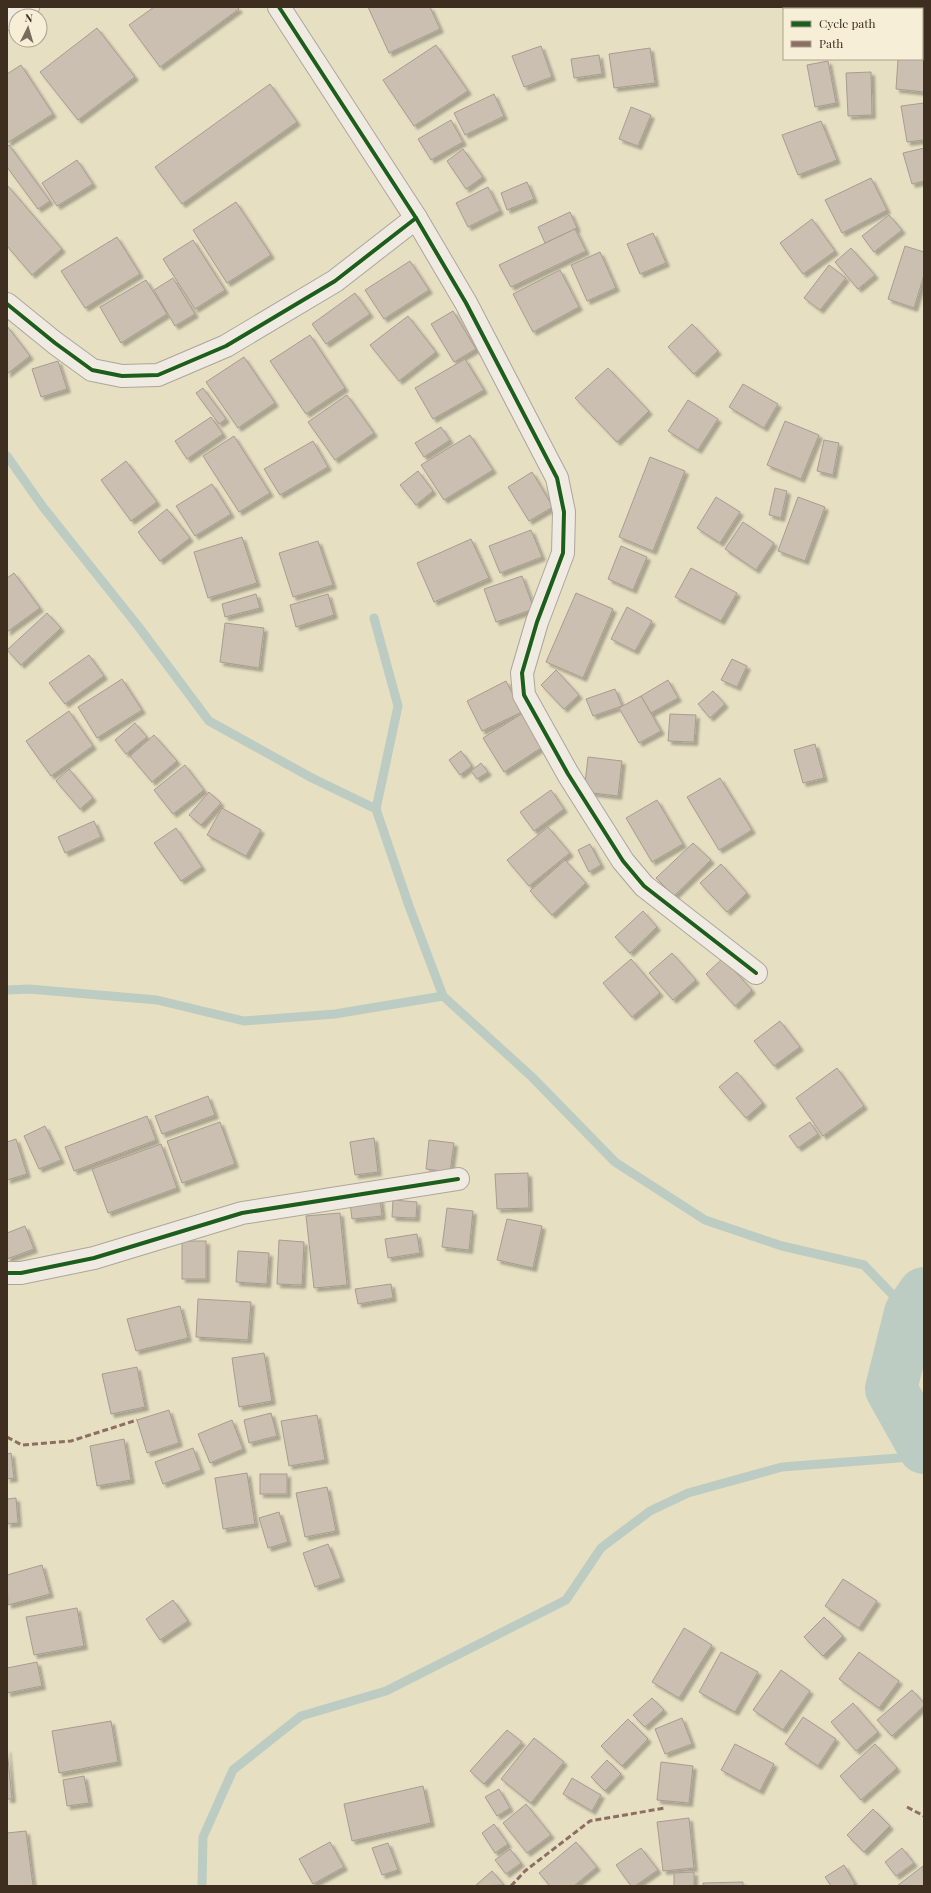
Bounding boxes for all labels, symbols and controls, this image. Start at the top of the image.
north arrow [8,8,48,48]
legend [783,8,923,60]
text: N [24,10,34,25]
text: Cycle path [819,15,876,31]
text: Path [819,35,843,51]

